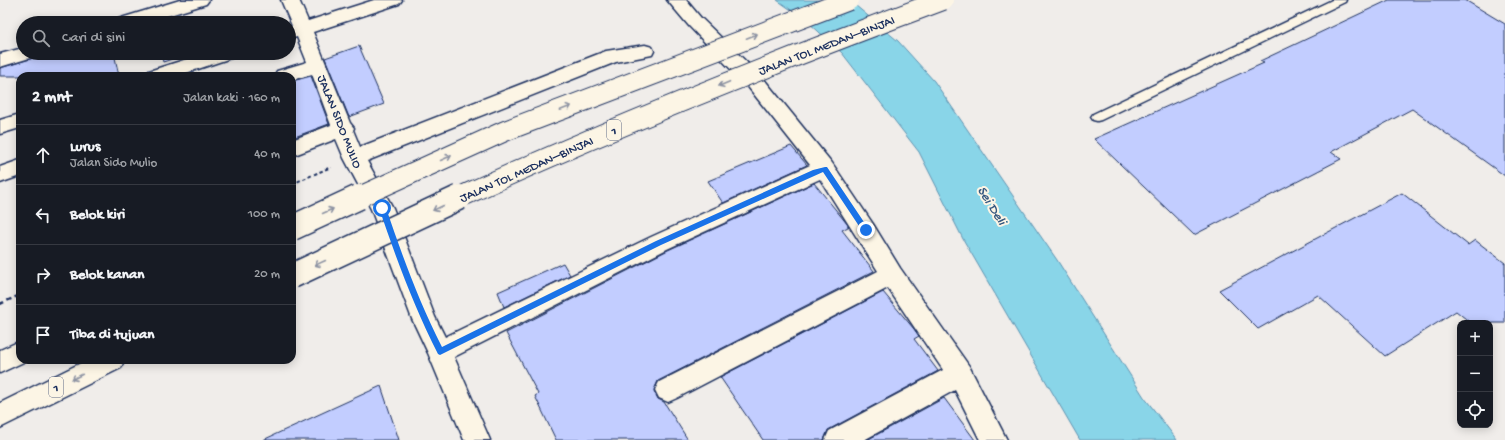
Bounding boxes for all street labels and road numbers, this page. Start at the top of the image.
street label: JALAN TOL MEDAN–BINJAI [757,13,897,79]
street label: JALAN SIDO MULIO [313,73,364,171]
road number: 1 [607,120,621,140]
street label: JALAN TOL MEDAN–BINJAI [458,134,596,207]
road number: 1 [49,377,63,397]

